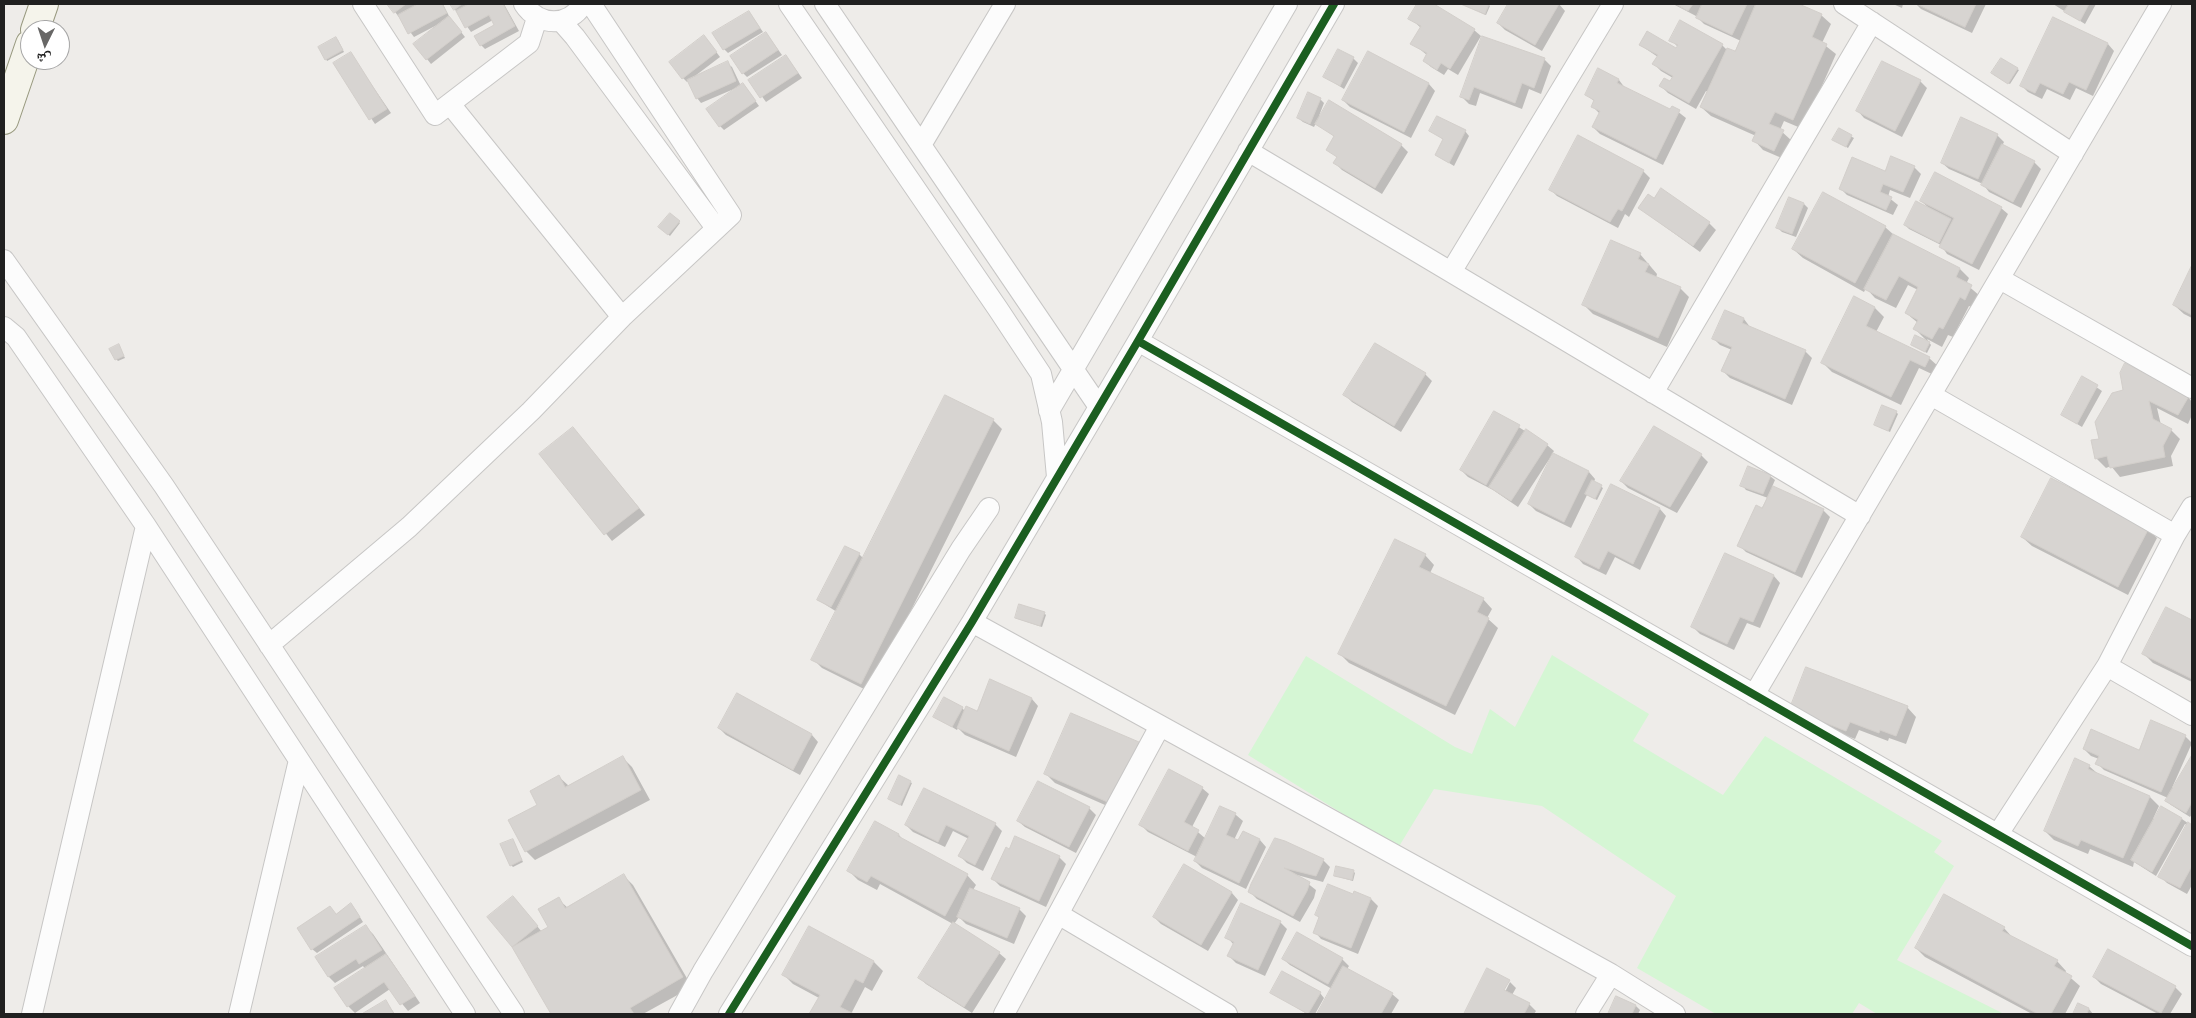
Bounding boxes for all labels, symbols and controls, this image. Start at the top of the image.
north arrow [20,20,70,70]
text: ش [36,50,52,68]

